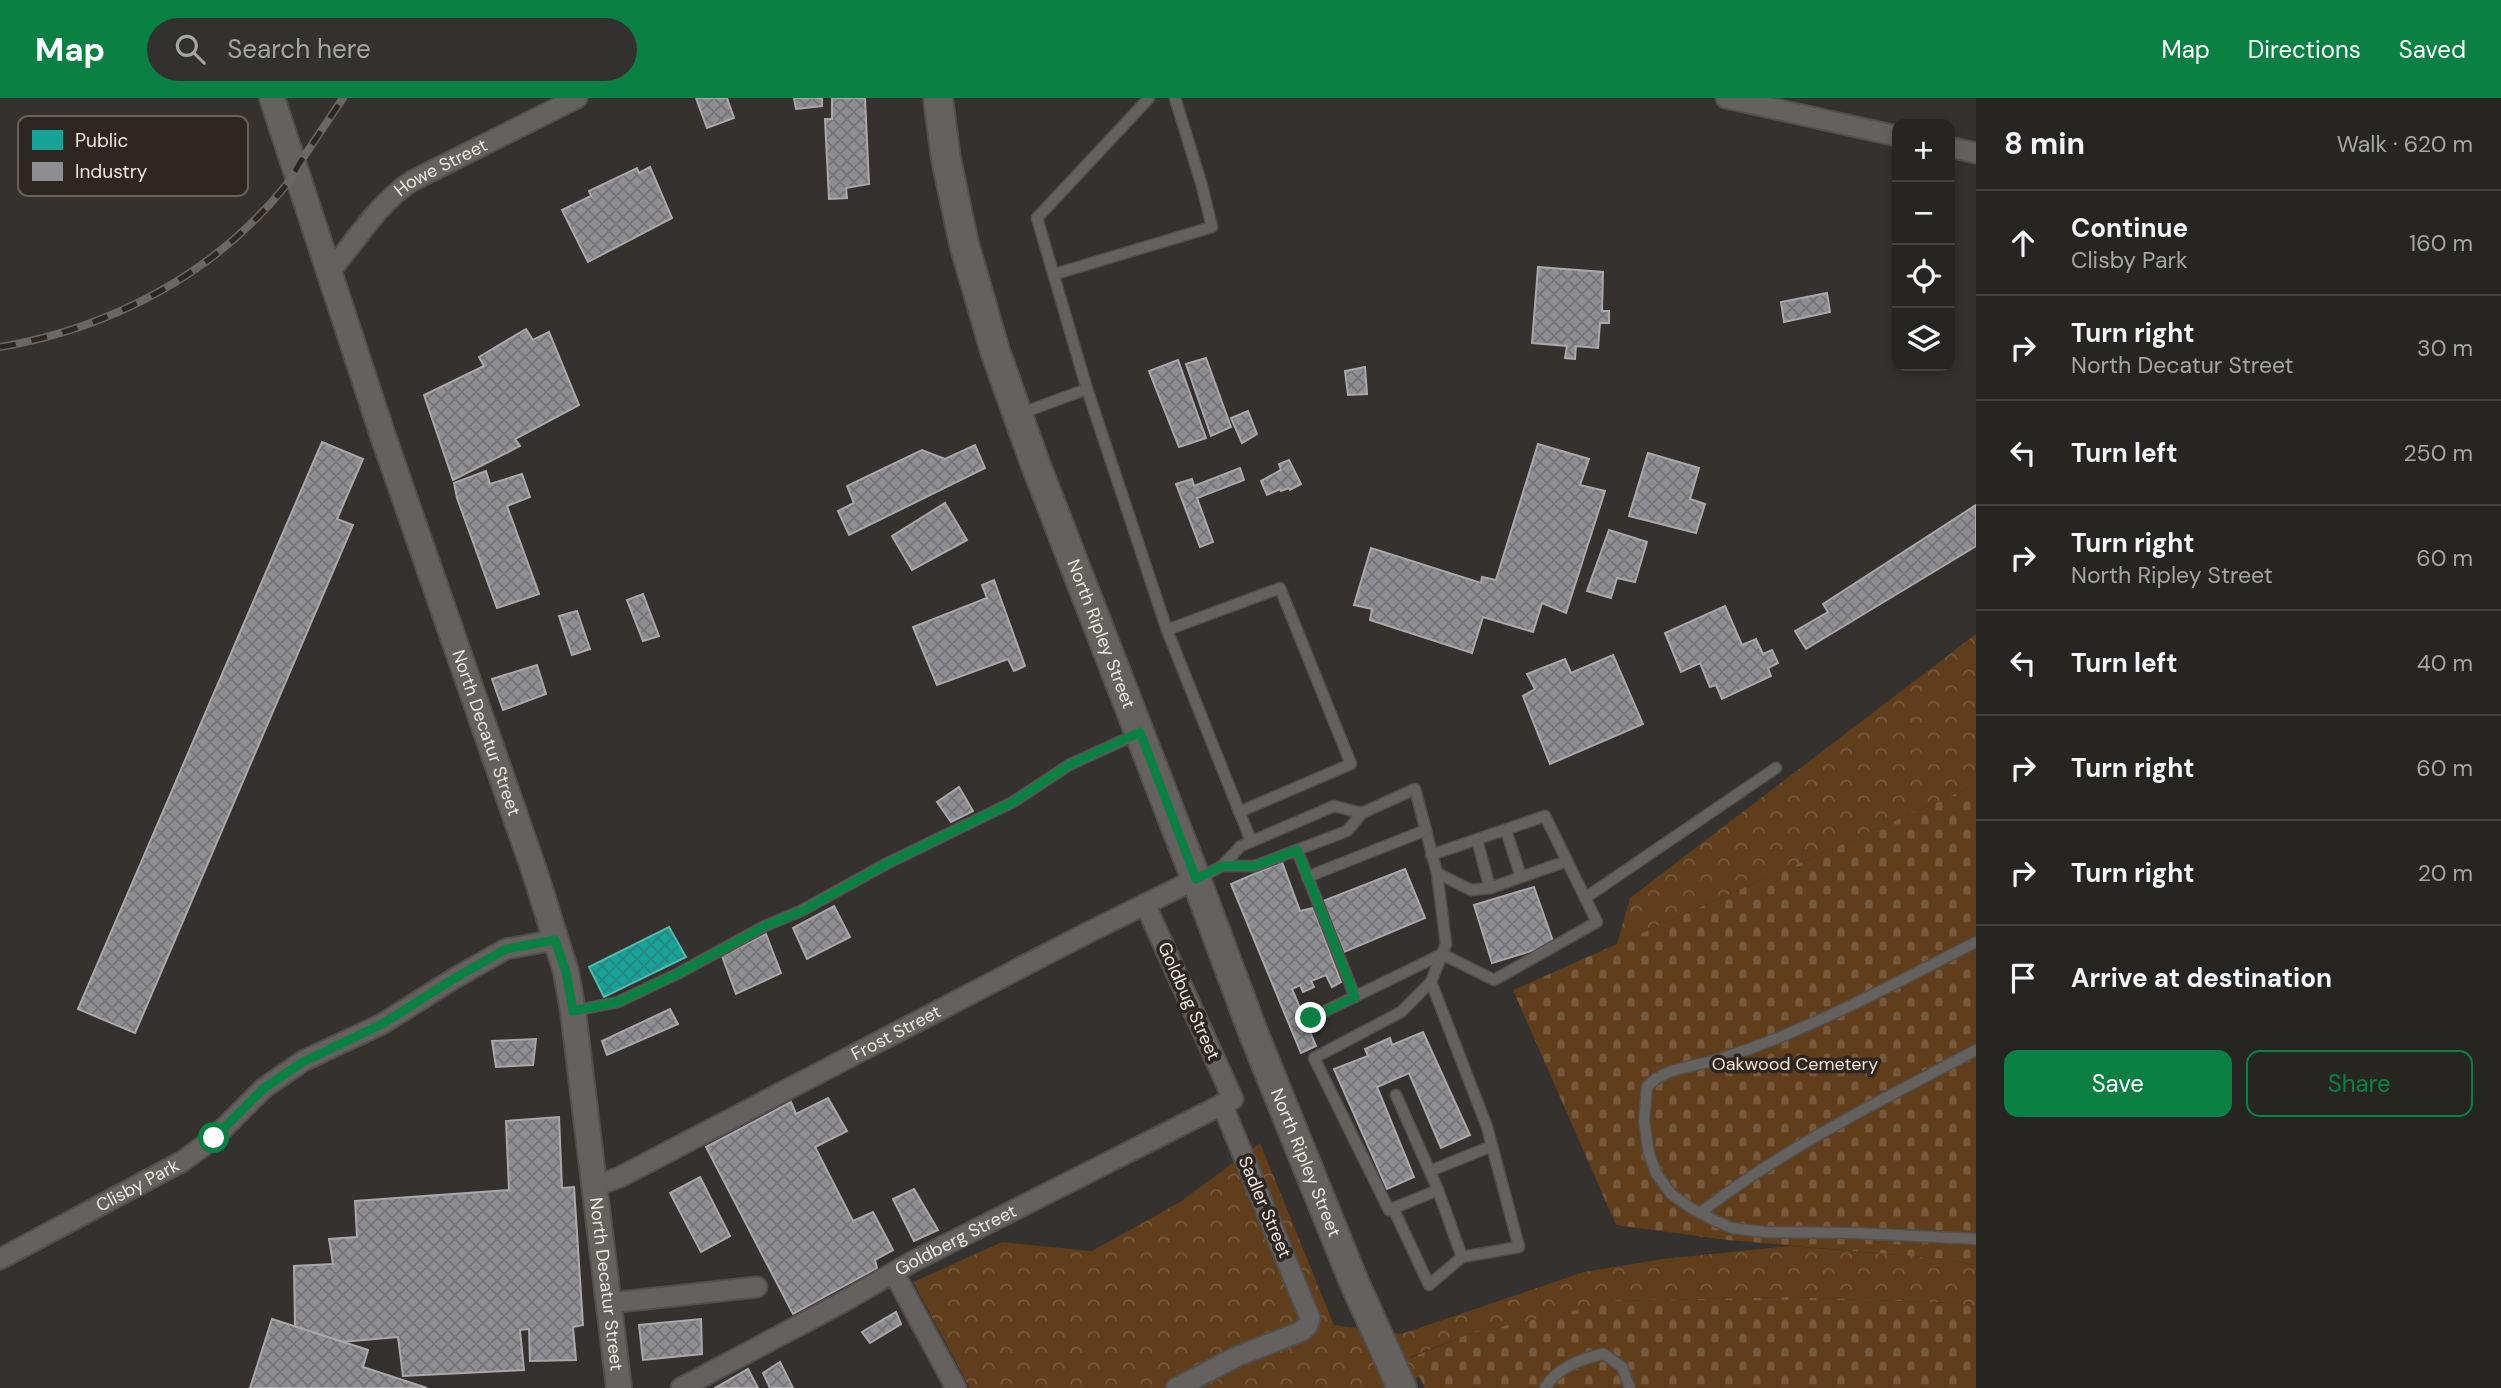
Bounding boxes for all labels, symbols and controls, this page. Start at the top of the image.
search box [147,18,637,81]
text: Map [35,28,105,71]
icon: search [171,30,209,68]
text: Search here [227,32,371,66]
text: Map [2162,34,2210,65]
text: Directions [2248,34,2361,65]
text: Saved [2399,34,2466,65]
legend [18,116,248,196]
map controls [1892,119,1955,371]
button: + [1892,119,1955,182]
text: 8 min [2004,124,2085,163]
text: Public [75,128,128,153]
text: Walk · 620 m [2337,129,2473,159]
street label: Howe Street [389,133,491,202]
text: Industry [75,159,148,184]
button: − [1892,182,1955,245]
text: Continue [2071,211,2188,245]
icon: ahead [2004,224,2042,262]
text: 160 m [2409,228,2473,258]
button: locate [1892,245,1955,308]
text: Clisby Park [2071,245,2188,275]
button: layers [1892,308,1955,371]
text: Turn right [2071,316,2195,350]
icon: right [2004,329,2042,367]
text: 30 m [2417,333,2473,363]
text: North Decatur Street [2071,350,2294,380]
icon: left [2004,434,2042,472]
text: Turn left [2071,436,2178,470]
text: 250 m [2403,438,2473,468]
text: Turn right [2071,526,2195,560]
icon: right [2004,539,2042,577]
text: 60 m [2416,543,2473,573]
street label: North Ripley Street [1061,556,1141,712]
text: North Ripley Street [2071,560,2273,590]
icon: left [2004,644,2042,682]
street label: North Decatur Street [446,646,526,819]
text: Turn left [2071,646,2178,680]
text: 40 m [2417,648,2473,678]
icon: right [2004,749,2042,787]
text: Turn right [2071,751,2195,785]
text: 60 m [2416,753,2473,783]
icon: right [2004,854,2042,892]
text: Turn right [2071,856,2195,890]
text: 20 m [2418,858,2473,888]
street label: Goldbug Street [1152,938,1226,1064]
icon: arrive [2004,959,2042,997]
text: Arrive at destination [2071,961,2332,995]
street label: Frost Street [847,999,945,1066]
route end [1295,1002,1326,1033]
button: Save [2004,1050,2232,1117]
button: Share [2246,1050,2473,1117]
park label: Oakwood Cemetery [1712,1052,1878,1076]
street label: North Ripley Street [1265,1085,1347,1240]
route start [198,1122,229,1153]
street label: Clisby Park [92,1153,183,1217]
street label: Sadler Street [1233,1153,1297,1261]
street label: North Decatur Street [584,1196,629,1372]
street label: Goldberg Street [890,1199,1021,1281]

